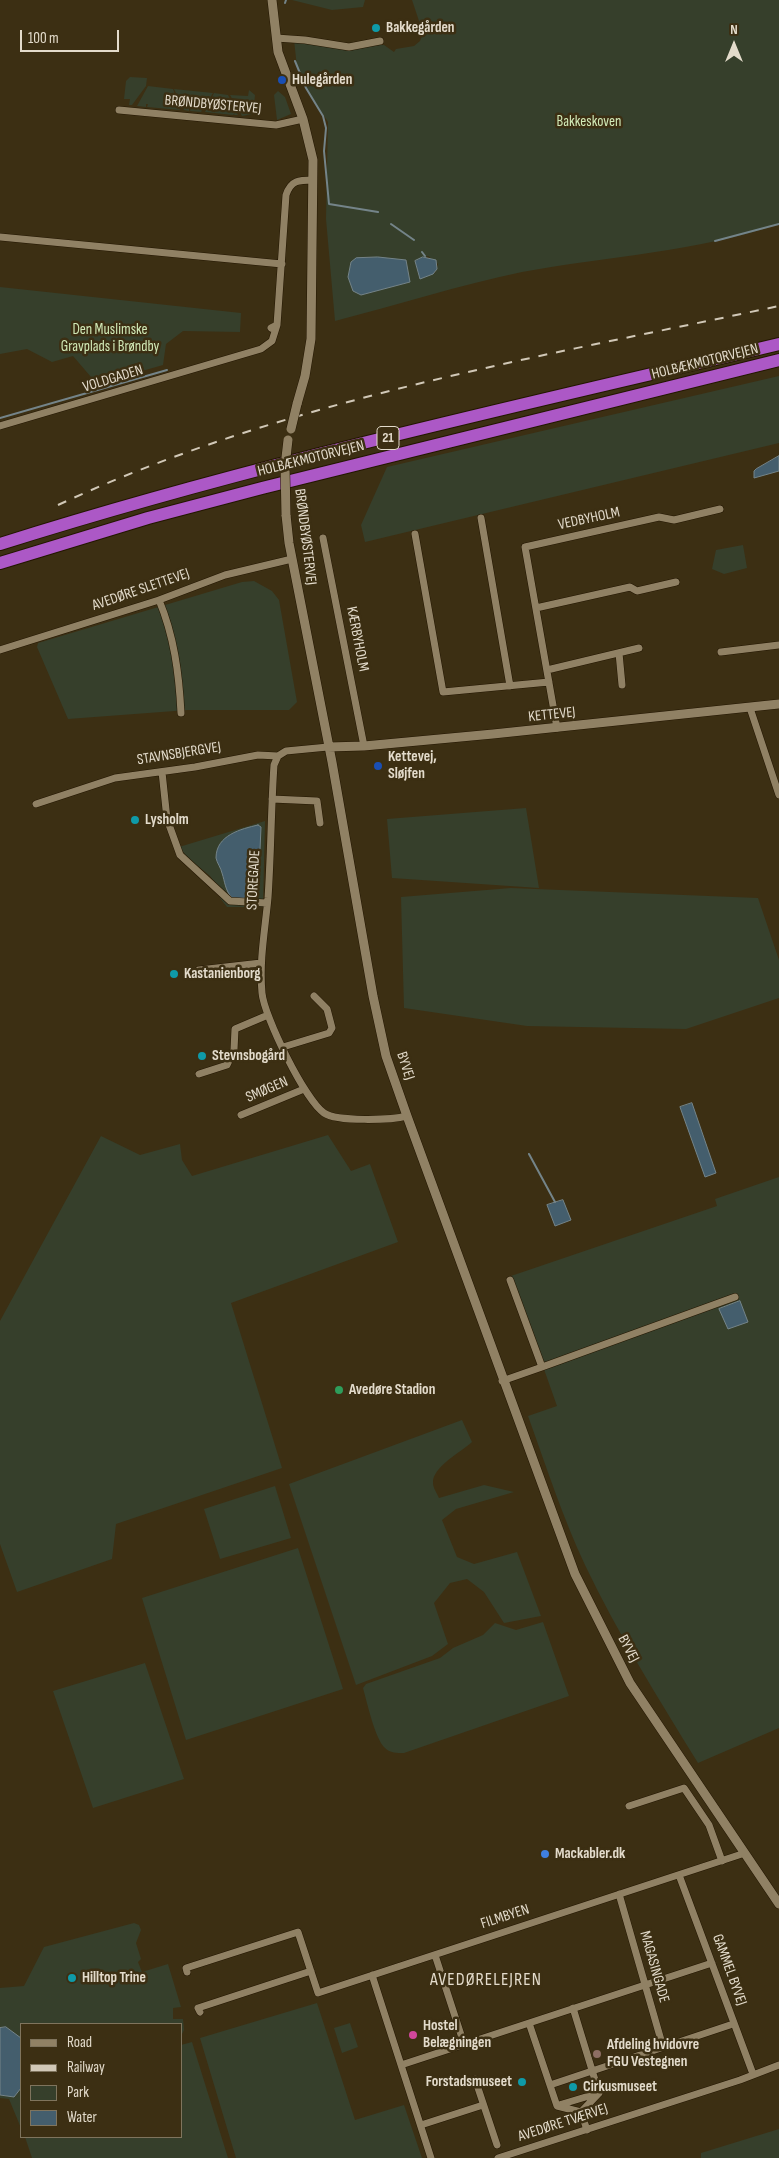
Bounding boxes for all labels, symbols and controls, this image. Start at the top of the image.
place label: Bakkegården [386,19,455,37]
scale bar [22,20,121,52]
north arrow [709,20,759,70]
text: N [730,21,738,38]
marker: Bakkegården [370,22,382,34]
text: 100 m [28,29,59,48]
place label: Hulegården [292,71,352,89]
marker: Hulegården [276,74,288,86]
street label: BRØNDBYØSTERVEJ [164,92,262,118]
park label: Bakkeskoven [557,113,621,131]
park label: Den Muslimske Gravplads i Brøndby [61,321,159,356]
street label: HOLBÆKMOTORVEJEN [650,340,760,384]
street label: VOLDGADEN [81,361,145,397]
road number: 21 [377,426,399,449]
street label: HOLBÆKMOTORVEJEN [256,437,366,481]
street label: BRØNDBYØSTERVEJ [290,488,320,586]
street label: VEDBYHOLM [557,504,621,534]
street label: AVEDØRE SLETTEVEJ [90,565,192,615]
street label: KÆRBYHOLM [342,605,372,673]
street label: KETTEVEJ [528,704,576,726]
street label: STAVNSBJERGVEJ [136,738,222,770]
place label: Kettevej, Sløjfen [388,748,437,783]
marker: Kettevej, Sløjfen [372,760,384,772]
place label: Lysholm [145,811,189,829]
marker: Lysholm [129,814,141,826]
street label: STOREGADE [243,850,265,910]
place label: Kastanienborg [184,965,261,983]
marker: Kastanienborg [168,968,180,980]
place label: Stevnsbogård [212,1047,285,1065]
marker: Stevnsbogård [196,1050,208,1062]
street label: BYVEJ [392,1050,418,1082]
street label: SMØGEN [243,1073,291,1107]
place label: Avedøre Stadion [349,1381,435,1399]
marker: Avedøre Stadion [333,1384,345,1396]
street label: BYVEJ [613,1632,643,1666]
place label: Mackabler.dk [555,1845,625,1863]
marker: Mackabler.dk [539,1848,551,1860]
street label: FILMBYEN [478,1901,532,1933]
street label: MAGASINGADE [635,1929,673,2005]
street label: GAMMEL BYVEJ [708,1932,750,2008]
place label: Hilltop Trine [82,1969,146,1987]
district label: AVEDØRELEJREN [428,1969,544,1991]
marker: Hilltop Trine [66,1972,78,1984]
place label: Hostel Belægningen [423,2017,491,2052]
legend [20,2023,182,2138]
marker: Hostel Belægningen [407,2029,419,2041]
text: Road [67,2033,92,2052]
place label: Afdeling hvidovre FGU Vestegnen [607,2036,699,2071]
marker: Afdeling hvidovre FGU Vestegnen [591,2048,603,2060]
text: Railway [67,2058,105,2077]
place label: Forstadsmuseet [426,2073,512,2091]
marker: Forstadsmuseet [516,2076,528,2088]
place label: Cirkusmuseet [583,2078,657,2096]
marker: Cirkusmuseet [567,2081,579,2093]
text: Park [67,2083,89,2102]
street label: AVEDØRE TVÆRVEJ [516,2100,610,2146]
text: Water [67,2108,97,2127]

